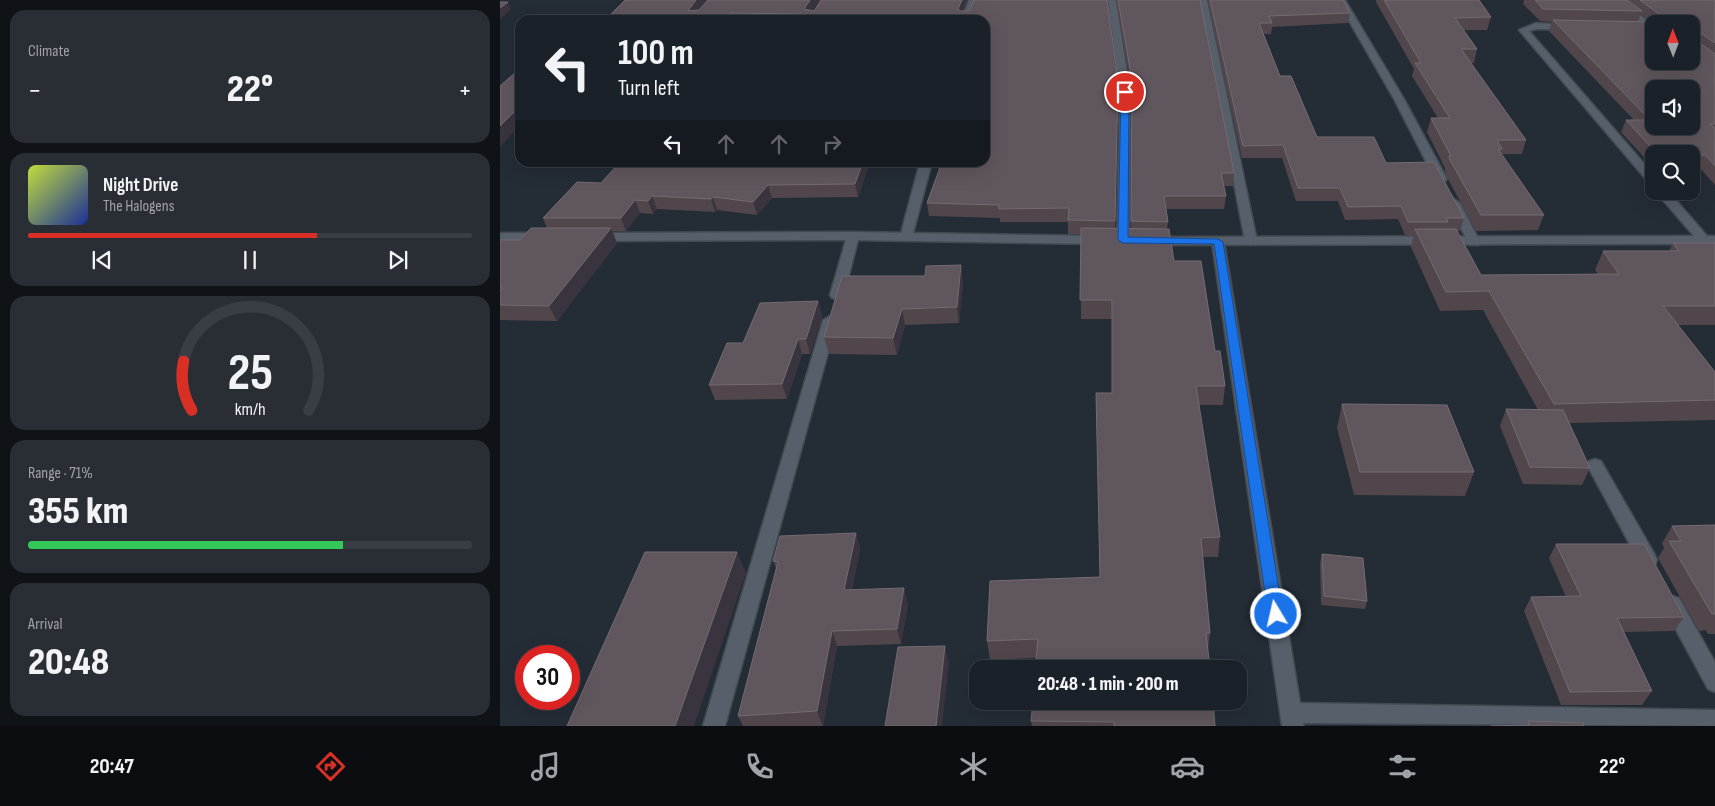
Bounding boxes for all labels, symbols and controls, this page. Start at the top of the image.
north arrow [1645,15,1700,70]
map controls [1645,15,1700,200]
text: 100 m [618,32,694,75]
icon: left [535,35,600,100]
text: Climate [28,42,70,61]
text: 22° [227,67,273,112]
pin [1104,71,1146,113]
text: − [28,74,42,107]
text: + [458,74,472,107]
text: Turn left [618,75,680,102]
icon: arrive [1111,78,1139,106]
button: sound [1645,80,1700,135]
icon: left [659,130,687,158]
icon: ahead [712,130,740,158]
icon: ahead [765,130,793,158]
icon: right [818,130,846,158]
button: search [1645,145,1700,200]
text: Night Drive [103,174,178,197]
text: The Halogens [103,197,174,216]
icon: previous [88,246,116,274]
icon: pause [236,246,264,274]
icon: next [384,246,412,274]
text: 25 [227,342,273,405]
text: km/h [235,399,265,420]
text: Range · 71% [28,464,93,483]
text: 355 km [28,489,128,534]
position arrow [1249,587,1301,639]
text: Arrival [28,615,62,634]
text: 20:48 [28,640,109,685]
speed limit sign: 30 [515,645,580,710]
text: 20:48 · 1 min · 200 m [1037,673,1179,696]
icon: directions [313,749,348,784]
icon: music [528,749,563,784]
icon: phone [742,749,777,784]
icon: climate [956,749,991,784]
icon: car [1170,749,1205,784]
icon: filters [1385,749,1420,784]
text: 20:47 [90,753,134,780]
text: 22° [1599,753,1625,780]

